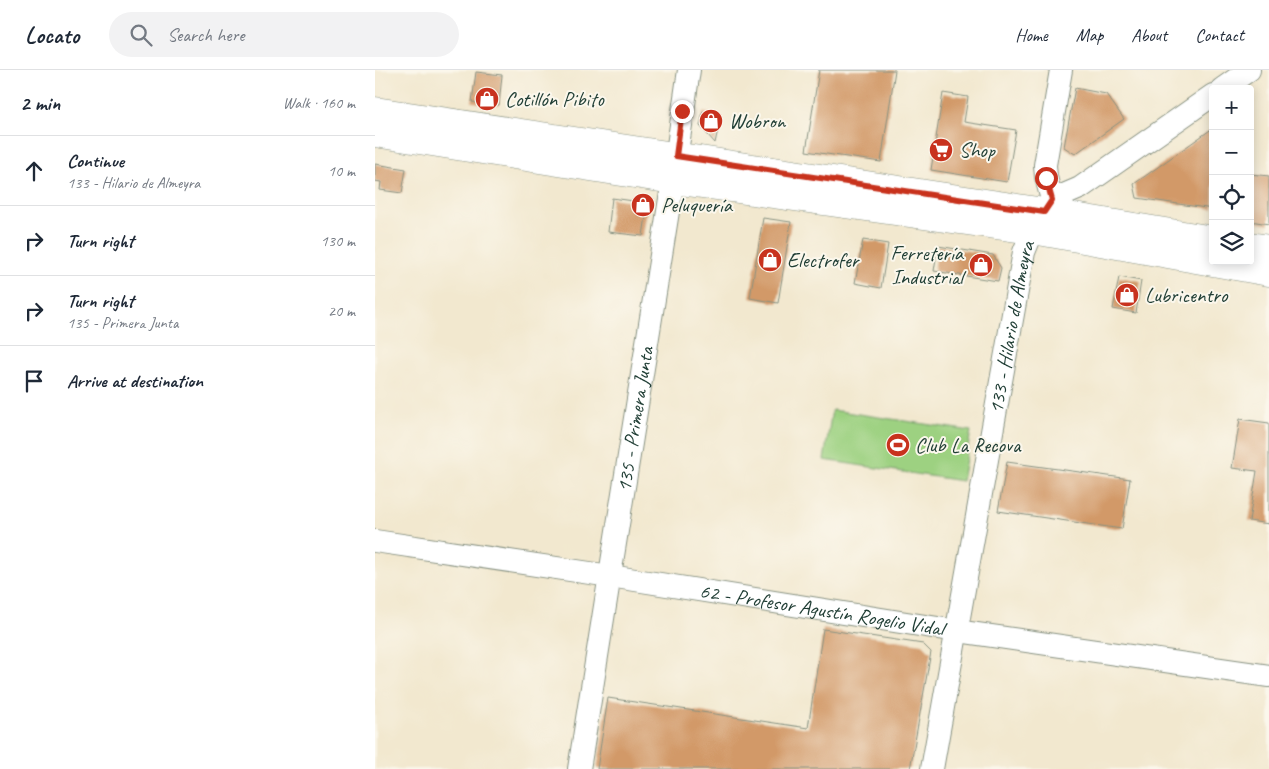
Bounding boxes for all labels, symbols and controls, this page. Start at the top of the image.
search box [109,12,459,57]
text: Locato [25,20,79,50]
icon: search [127,21,155,49]
text: Search here [167,23,245,47]
text: Home [1015,24,1048,46]
text: Map [1076,24,1103,46]
text: About [1131,24,1167,46]
text: Contact [1195,24,1244,46]
map controls [1209,85,1254,265]
button: + [1209,85,1254,130]
shop icon: Cotillón Pibito [474,86,500,112]
place label: Cotillón Pibito [505,86,605,112]
text: 2 min [20,90,60,116]
text: Walk · 160 m [283,93,355,113]
route end [671,100,694,123]
shop icon: Wobron [698,108,724,134]
place label: Wobron [729,108,787,134]
button: − [1209,130,1254,175]
supermarket icon: Shop [928,137,954,163]
place label: Shop [959,137,996,163]
text: Continue [67,149,124,173]
icon: ahead [20,157,48,185]
text: 10 m [328,161,355,181]
route start [1035,167,1058,190]
text: 133 - Hilario de Almeyra [67,173,200,193]
button: locate [1209,175,1254,220]
shop icon: Peluquería [630,192,656,218]
place label: Peluquería [661,192,734,218]
button: layers [1209,220,1254,265]
icon: right [20,227,48,255]
text: Turn right [67,229,134,253]
text: 130 m [321,231,355,251]
street label: 133 - Hilario de Almeyra [983,235,1041,415]
place label: Ferretería Industrial [891,240,966,290]
shop icon: Electrofer [757,247,783,273]
place label: Electrofer [787,247,860,273]
shop icon: Ferretería Industrial [968,252,994,278]
shop icon: Lubricentro [1114,282,1140,308]
place label: Lubricentro [1145,282,1229,308]
text: Turn right [67,289,134,313]
icon: right [20,297,48,325]
text: 20 m [328,301,355,321]
text: 135 - Primera Junta [67,313,178,333]
street label: 135 - Primera Junta [610,344,659,494]
icon: arrive [20,367,48,395]
text: Arrive at destination [67,369,203,393]
sports icon: Club La Recova [885,432,911,458]
place label: Club La Recova [915,432,1022,458]
street label: 62 - Profesor Agustín Rogelio Vidal [698,577,949,642]

